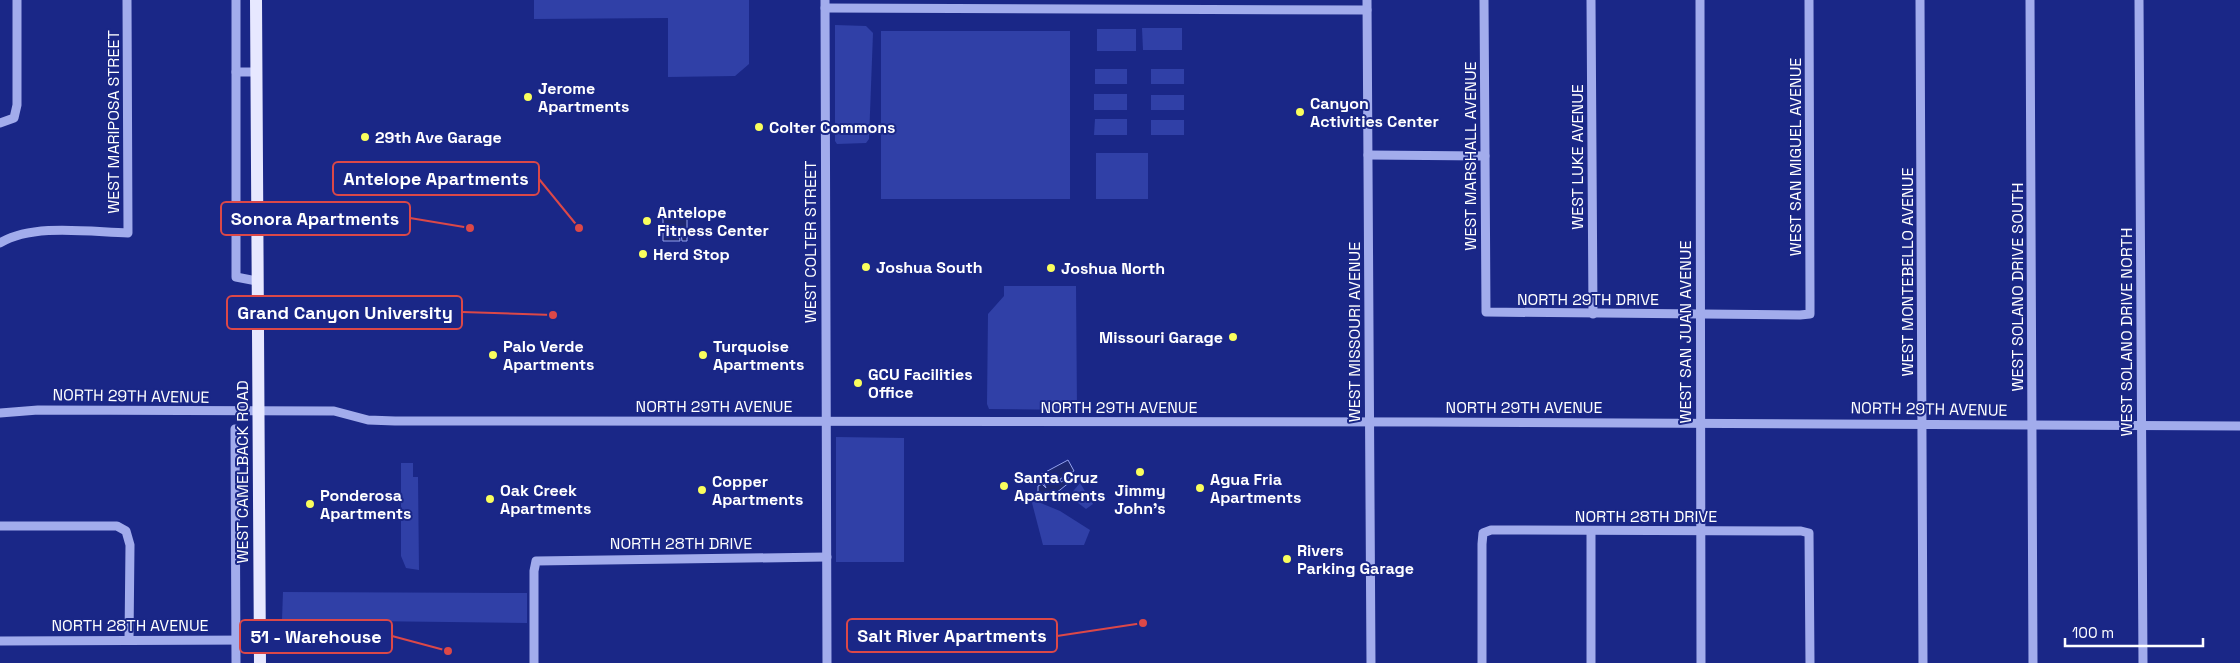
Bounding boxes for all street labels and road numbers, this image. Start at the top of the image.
street label: WEST MARIPOSA STREET [103,30,124,214]
street label: WEST SAN MIGUEL AVENUE [1785,58,1806,256]
street label: WEST MARSHALL AVENUE [1460,61,1481,251]
street label: WEST LUKE AVENUE [1567,84,1588,230]
street label: WEST COLTER STREET [800,161,821,323]
street label: WEST MONTEBELLO AVENUE [1897,168,1918,376]
street label: WEST SOLANO DRIVE SOUTH [2007,183,2028,391]
street label: WEST SOLANO DRIVE NORTH [2116,228,2137,437]
street label: WEST SAN JUAN AVENUE [1675,240,1696,424]
street label: WEST MISSOURI AVENUE [1344,242,1365,422]
street label: NORTH 29TH DRIVE [1517,289,1659,310]
street label: WEST CAMELBACK ROAD [232,380,253,564]
street label: NORTH 29TH AVENUE [52,384,210,408]
street label: NORTH 29TH AVENUE [636,396,792,417]
street label: NORTH 29TH AVENUE [1041,397,1197,418]
street label: NORTH 29TH AVENUE [1446,397,1602,418]
street label: NORTH 29TH AVENUE [1850,397,2008,421]
street label: NORTH 28TH DRIVE [1575,506,1717,527]
street label: NORTH 28TH DRIVE [610,533,752,554]
street label: NORTH 28TH AVENUE [51,615,209,636]

